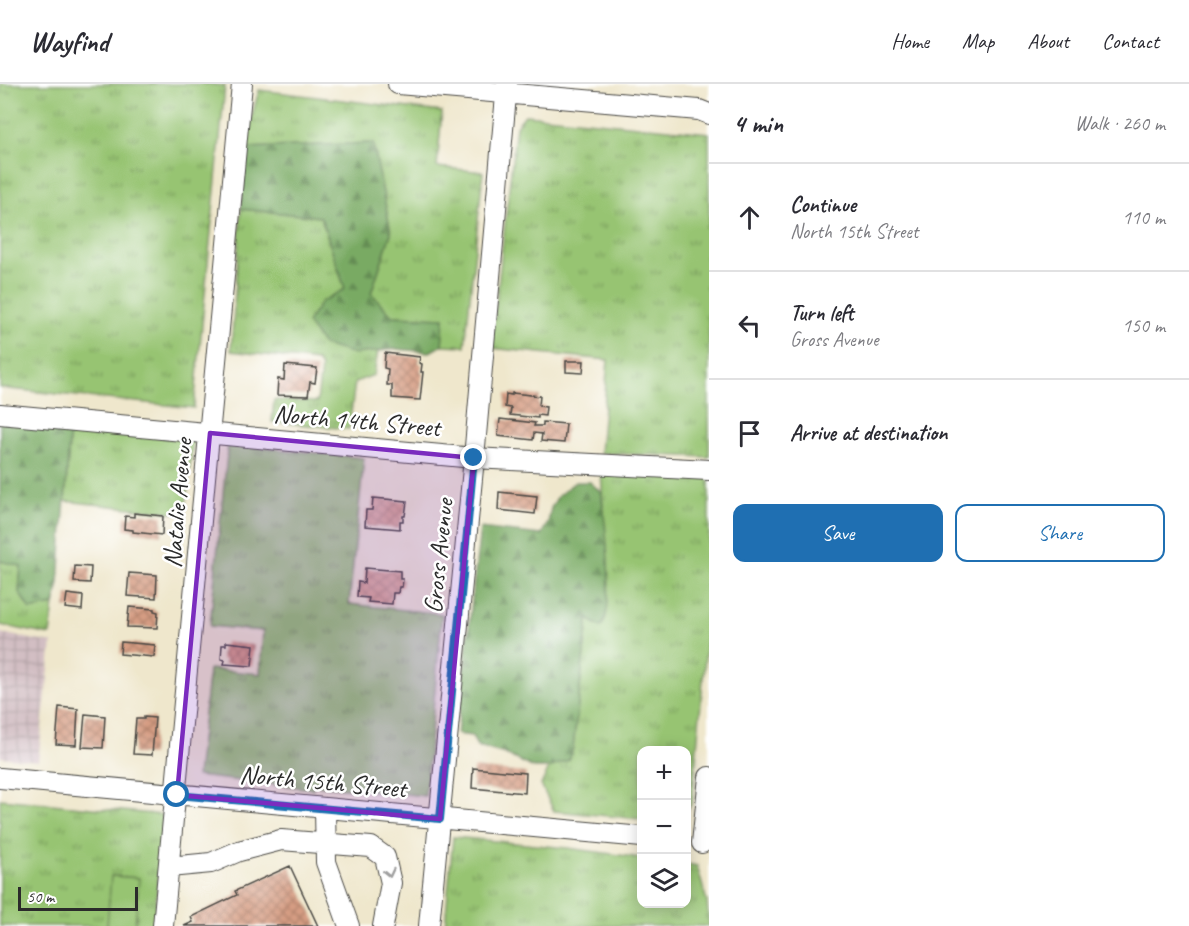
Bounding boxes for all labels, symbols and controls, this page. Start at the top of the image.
text: Wayfind [30,24,109,59]
text: Home [891,28,929,54]
text: Map [962,28,994,54]
text: About [1027,28,1069,54]
text: Contact [1102,28,1159,54]
text: 4 min [733,107,783,140]
text: Walk · 260 m [1075,111,1165,136]
text: Continue [790,191,856,219]
icon: ahead [733,201,766,234]
text: 110 m [1122,205,1165,230]
text: North 15th Street [790,219,918,244]
text: Turn left [790,299,854,327]
icon: left [733,309,766,342]
text: 150 m [1122,313,1165,338]
text: Gross Avenue [790,327,878,352]
street label: North 14th Street [272,397,444,444]
icon: arrive [733,417,766,450]
text: Arrive at destination [790,419,947,447]
street label: Natalie Avenue [155,434,200,569]
route end [460,444,486,470]
street label: Gross Avenue [416,495,461,615]
button: Save [733,504,943,562]
button: Share [955,504,1165,562]
map controls [637,746,691,908]
button: + [637,746,691,800]
street label: North 15th Street [238,758,410,805]
route start [163,781,189,807]
button: − [637,800,691,854]
button: layers [637,854,691,908]
one-way arrow [381,868,394,878]
scale bar [18,884,138,912]
text: 50 m [27,887,54,907]

